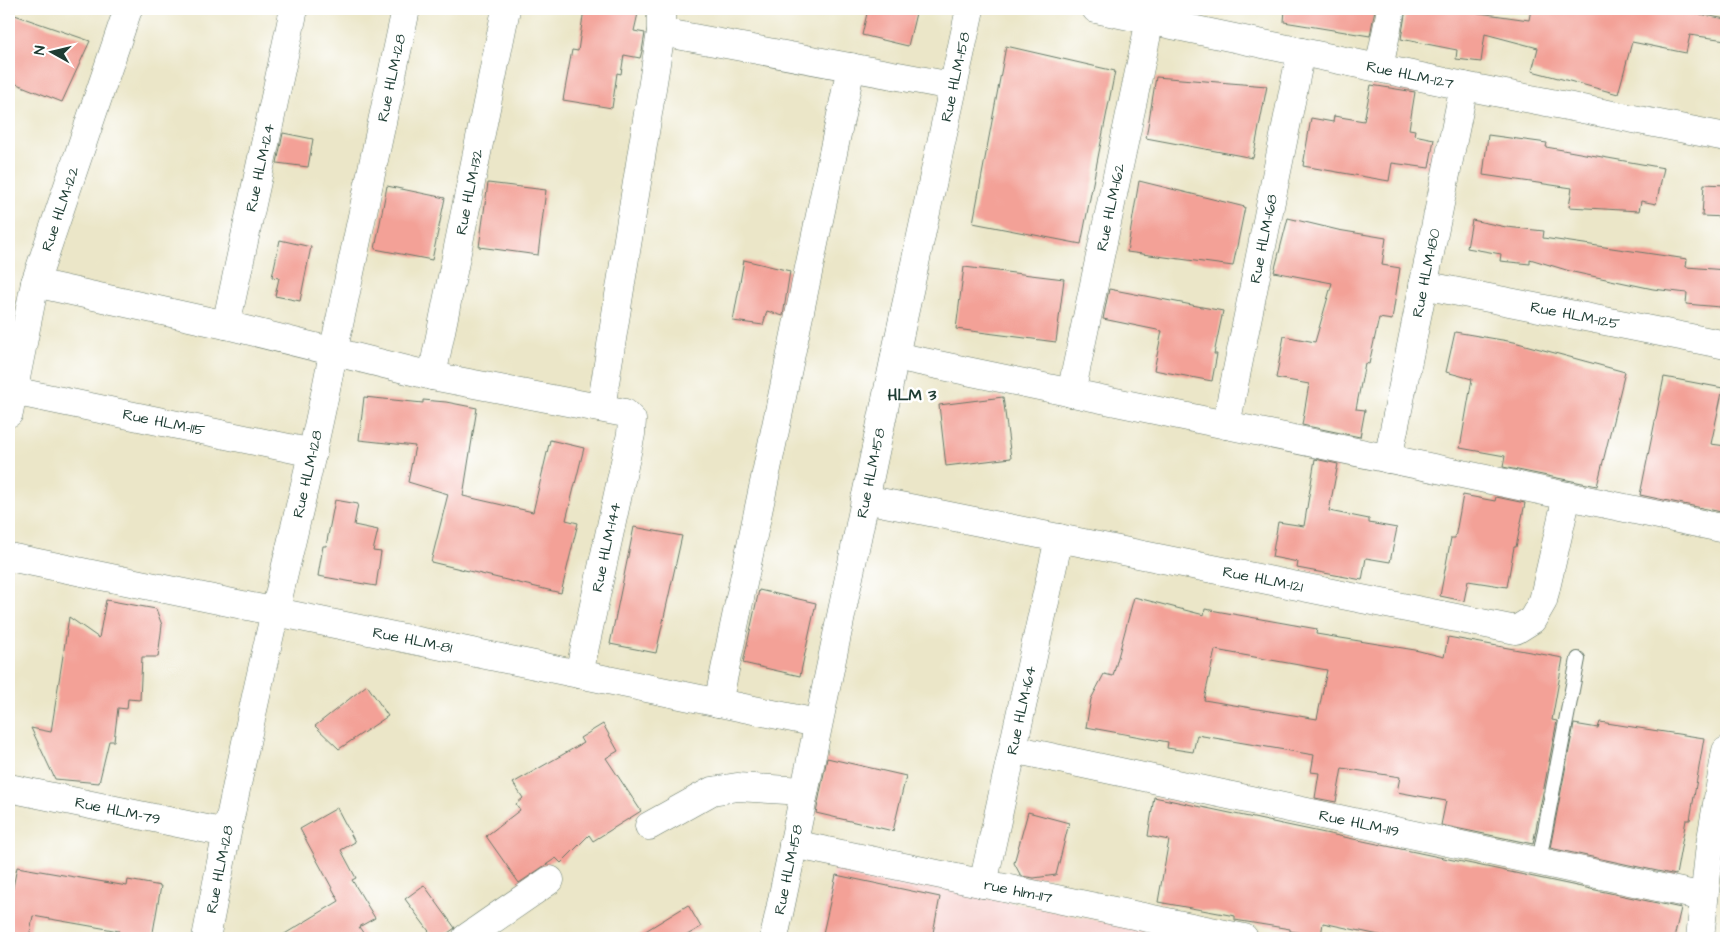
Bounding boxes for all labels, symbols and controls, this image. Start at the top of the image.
north arrow [28,28,78,78]
street label: Rue HLM-158 [936,30,976,124]
street label: Rue HLM-128 [372,32,411,124]
text: N [30,44,51,56]
street label: Rue HLM-127 [1364,56,1456,95]
street label: Rue HLM-124 [241,122,280,214]
street label: Rue HLM-132 [451,147,489,237]
street label: Rue HLM-162 [1091,161,1130,253]
street label: Rue HLM-122 [37,163,85,254]
street label: Rue HLM-168 [1245,192,1283,285]
street label: Rue HLM-180 [1407,226,1446,319]
street label: Rue HLM-125 [1529,297,1622,335]
district label: HLM 3 [888,384,937,406]
street label: Rue HLM-115 [121,404,207,441]
street label: Rue HLM-158 [852,426,891,520]
street label: Rue HLM-128 [288,428,328,520]
street label: Rue HLM-144 [587,500,626,594]
street label: Rue HLM-121 [1221,561,1305,598]
street label: Rue HLM-81 [371,622,454,659]
street label: Rue HLM-164 [1002,664,1042,757]
street label: Rue HLM-79 [73,792,162,830]
street label: Rue HLM-119 [1317,805,1401,842]
street label: Rue HLM-158 [769,822,808,916]
street label: Rue HLM-128 [201,823,239,915]
street label: rue hlm-117 [982,874,1054,909]

